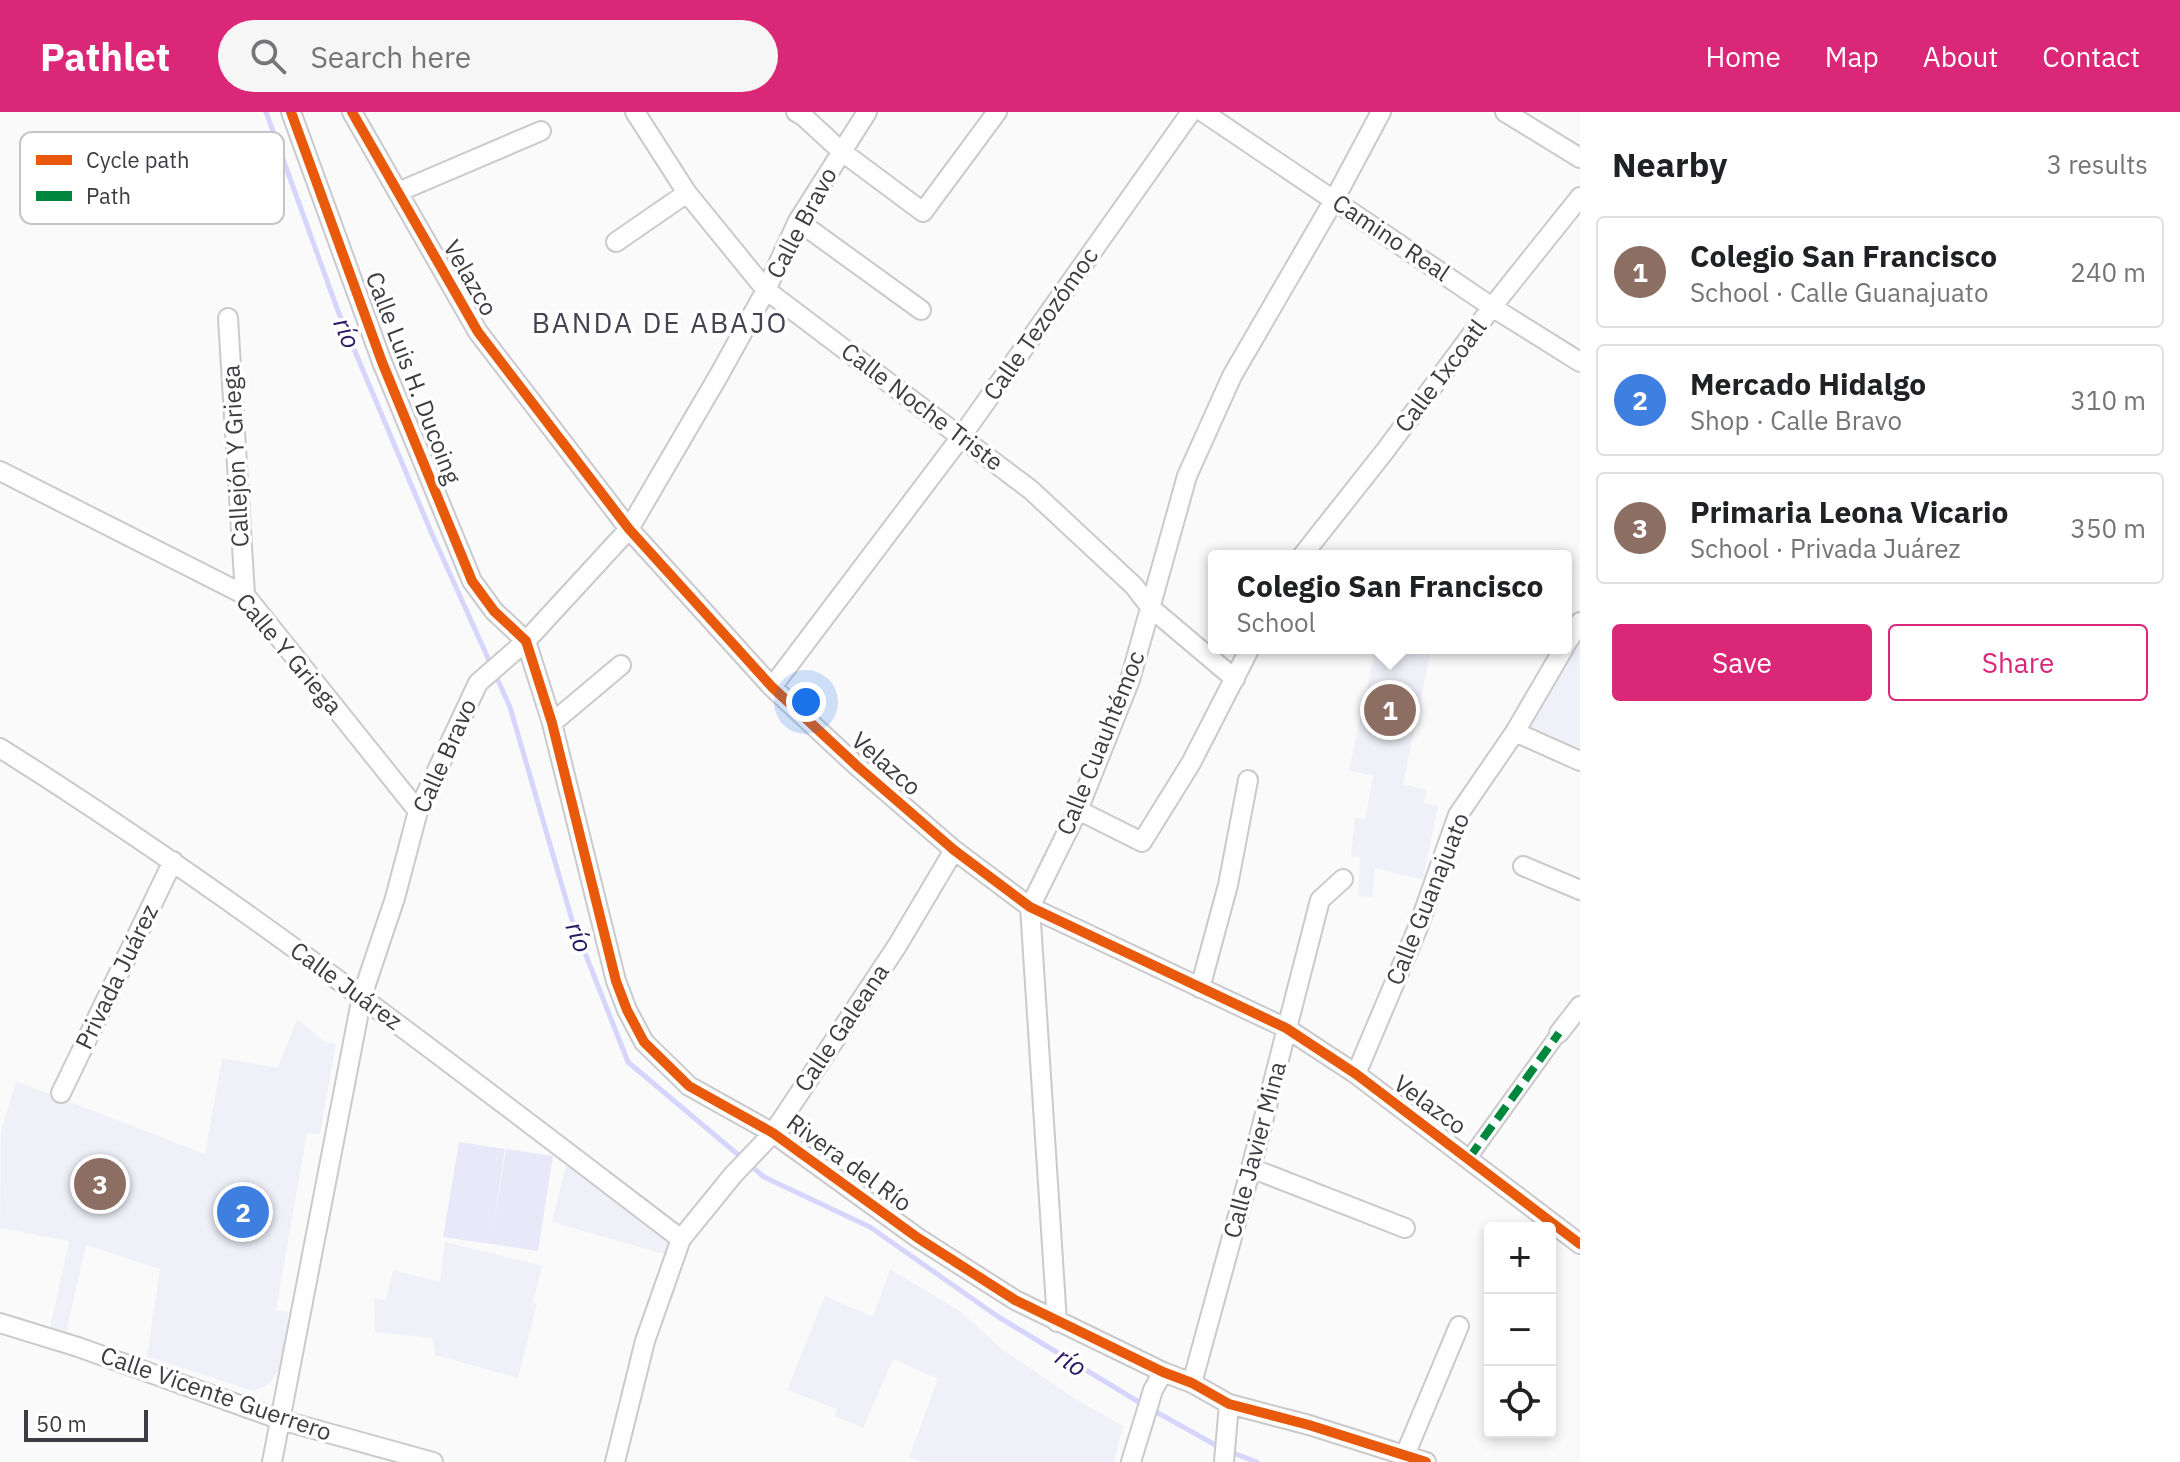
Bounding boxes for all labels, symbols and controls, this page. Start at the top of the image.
search box [218,20,778,92]
text: Pathlet [40,32,170,81]
icon: search [246,34,290,78]
text: Search here [310,37,471,76]
text: Home [1705,38,1781,75]
text: Map [1825,38,1879,75]
text: About [1923,38,1998,75]
text: Contact [2042,38,2140,75]
legend [20,132,284,224]
text: Nearby [1612,142,1727,186]
text: Cycle path [86,145,190,174]
text: 3 results [2046,147,2148,181]
street label: Calle Bravo [758,161,844,284]
text: Path [86,181,131,210]
street label: Camino Real [1327,186,1456,288]
street label: Velazco [436,234,505,321]
text: Colegio San Francisco [1690,236,1997,275]
street label: Calle Tezozómoc [976,241,1105,406]
text: 1 [1632,255,1648,289]
text: 240 m [2070,255,2146,289]
street label: Calle Luis H. Ducoing [359,267,469,489]
text: School · Calle Guanajuato [1690,275,1988,309]
district label: BANDA DE ABAJO [532,304,788,341]
water label: río [326,312,370,353]
street label: Calle Ixcoatl [1387,312,1493,439]
street label: Calle Noche Triste [835,335,1010,478]
street label: Callejón Y Griega [214,364,256,548]
text: Mercado Hidalgo [1690,364,1926,403]
text: 2 [1632,383,1648,417]
text: 310 m [2070,383,2146,417]
text: Shop · Calle Bravo [1690,403,1902,437]
text: Primaria Leona Vicario [1690,492,2009,531]
text: 3 [1632,511,1648,545]
text: 350 m [2070,511,2146,545]
text: School · Privada Juárez [1690,531,1961,565]
popup [1208,550,1572,654]
text: Colegio San Francisco [1236,566,1544,605]
street label: Calle Y Griega [229,586,350,721]
text: School [1236,605,1316,639]
button: Save [1612,624,1872,701]
button: Share [1888,624,2148,701]
street label: Calle Cuauhtémoc [1049,646,1152,840]
pin: 1 [1364,680,1416,740]
your location [786,682,826,722]
street label: Calle Bravo [405,694,483,818]
street label: Velazco [845,724,928,802]
street label: Calle Guanajuato [1378,808,1476,990]
street label: Privada Juárez [67,899,165,1054]
water label: río [559,916,601,957]
street label: Calle Juárez [284,934,409,1037]
street label: Calle Galeana [787,957,896,1098]
street label: Calle Javier Mina [1215,1058,1293,1242]
street label: Velazco [1388,1067,1473,1141]
street label: Rivera del Río [781,1106,919,1218]
pin: 3 [74,1154,126,1214]
pin: 2 [217,1182,269,1242]
map controls [1484,1222,1556,1438]
button: + [1484,1222,1556,1294]
button: − [1484,1294,1556,1366]
street label: Calle Vicente Guerrero [97,1338,336,1448]
water label: río [1050,1339,1094,1384]
button: locate [1484,1366,1556,1438]
scale bar [24,1406,148,1442]
text: 50 m [36,1409,87,1438]

